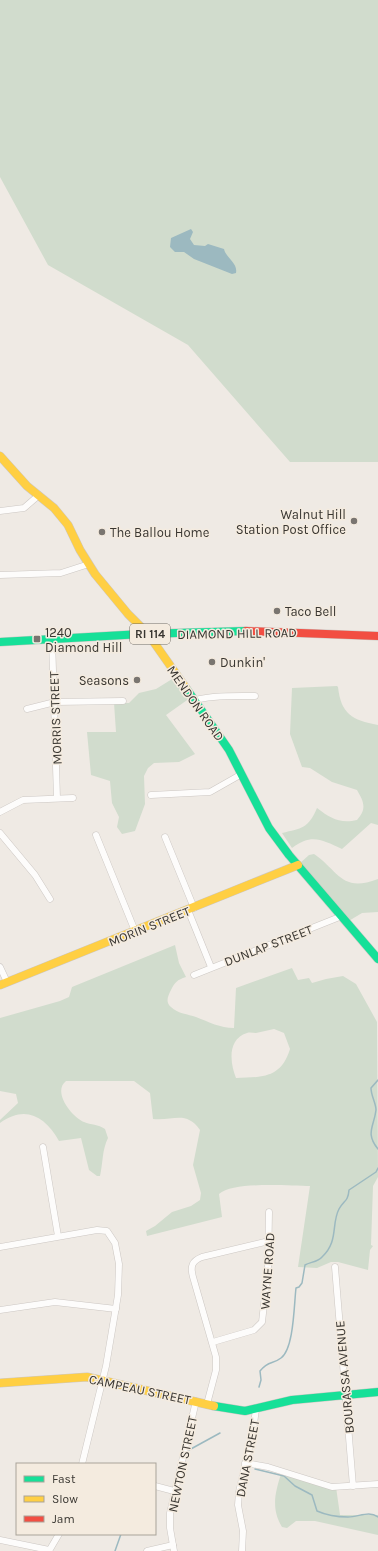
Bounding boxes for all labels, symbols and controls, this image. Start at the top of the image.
place label: Walnut Hill Station Post Office [236,507,346,537]
marker: Walnut Hill Station Post Office [349,516,359,526]
place label: The Ballou Home [110,525,210,540]
marker: The Ballou Home [97,527,107,537]
place label: Taco Bell [285,604,336,619]
marker: Taco Bell [272,606,282,616]
road number: RI 114 [130,624,170,644]
place label: 1240 Diamond Hill [45,625,122,655]
street label: DIAMOND HILL ROAD [177,625,297,642]
marker: 1240 Diamond Hill [32,634,42,644]
place label: Dunkin' [220,655,265,670]
marker: Dunkin' [207,657,217,667]
street label: MENDON ROAD [164,663,227,744]
street label: MORRIS STREET [46,671,65,765]
place label: Seasons [79,673,129,688]
marker: Seasons [132,675,142,685]
street label: MORIN STREET [106,903,193,950]
street label: DUNLAP STREET [222,922,315,969]
street label: WAYNE ROAD [257,1232,278,1310]
street label: BOURASSA AVENUE [332,1320,357,1434]
street label: CAMPEAU STREET [88,1371,193,1408]
street label: NEWTON STREET [165,1414,200,1514]
street label: DANA STREET [233,1417,262,1498]
legend [16,1463,156,1535]
text: Fast [52,1472,76,1486]
text: Slow [52,1492,78,1506]
text: Jam [52,1512,75,1526]

